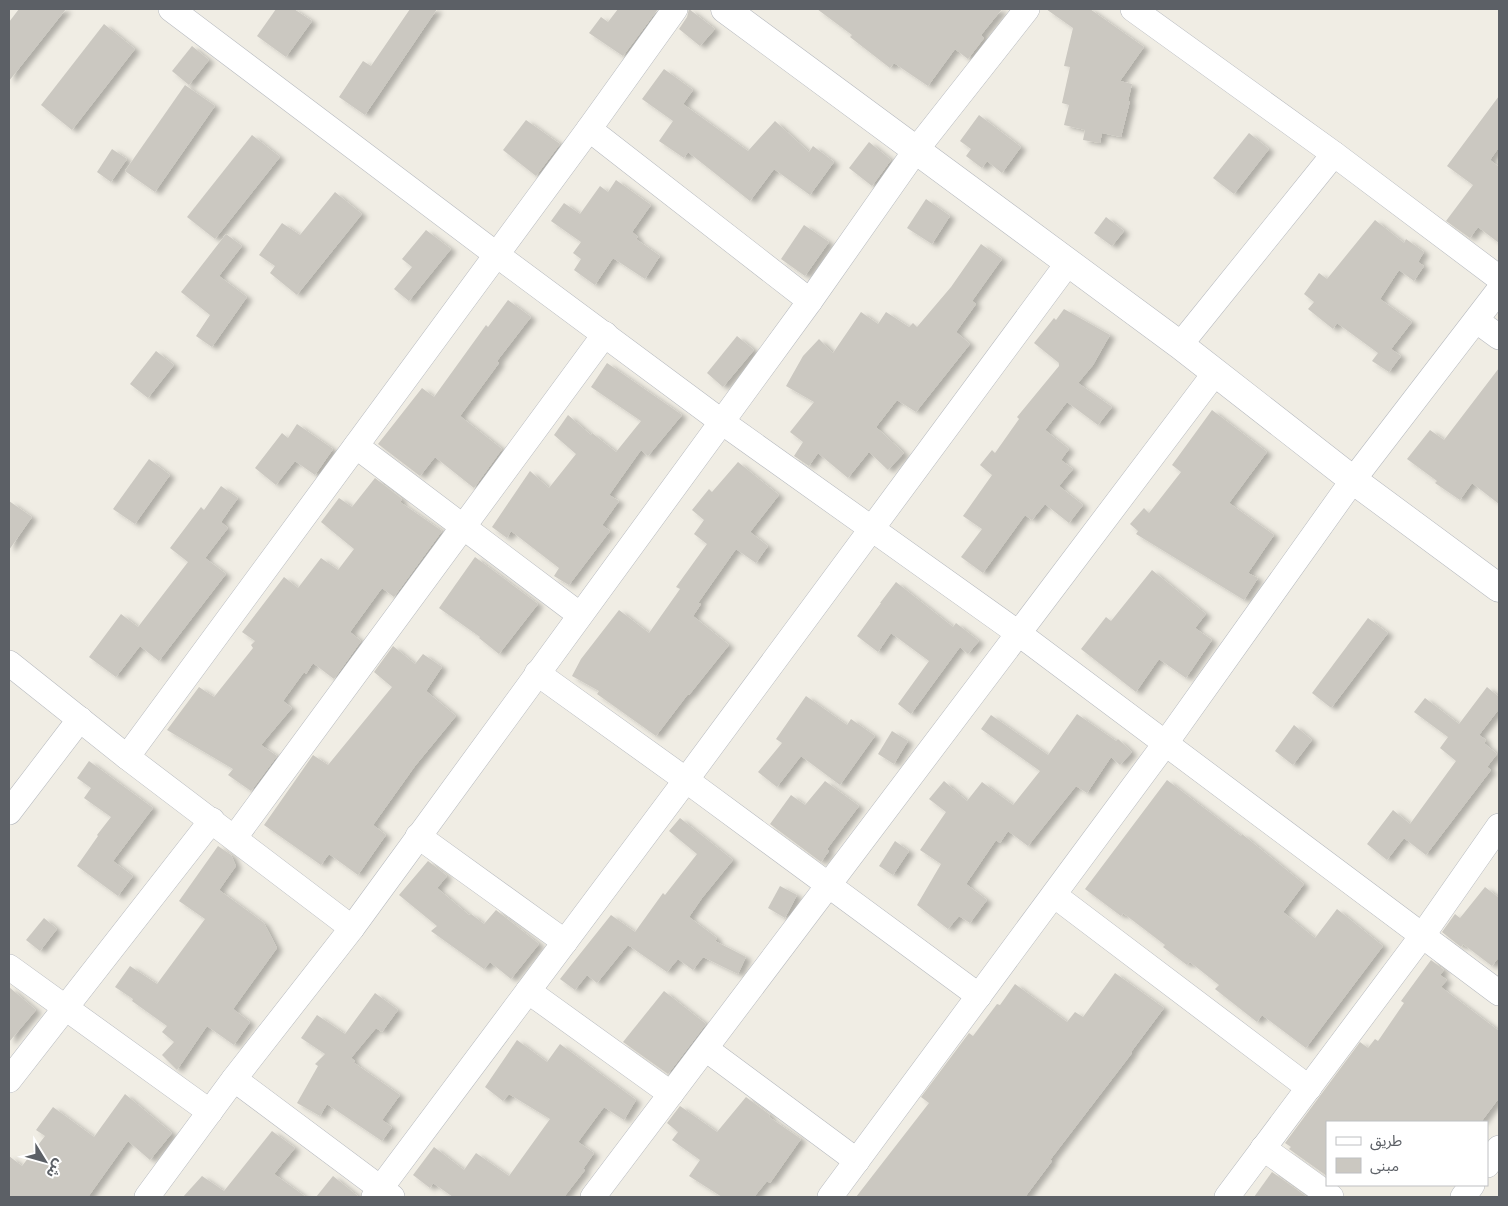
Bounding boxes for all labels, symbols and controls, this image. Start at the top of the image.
legend [1326,1121,1488,1186]
text: طريق [1370,1131,1402,1151]
north arrow [20,1136,70,1186]
text: ش [42,1156,68,1182]
text: مبنى [1370,1156,1399,1175]

